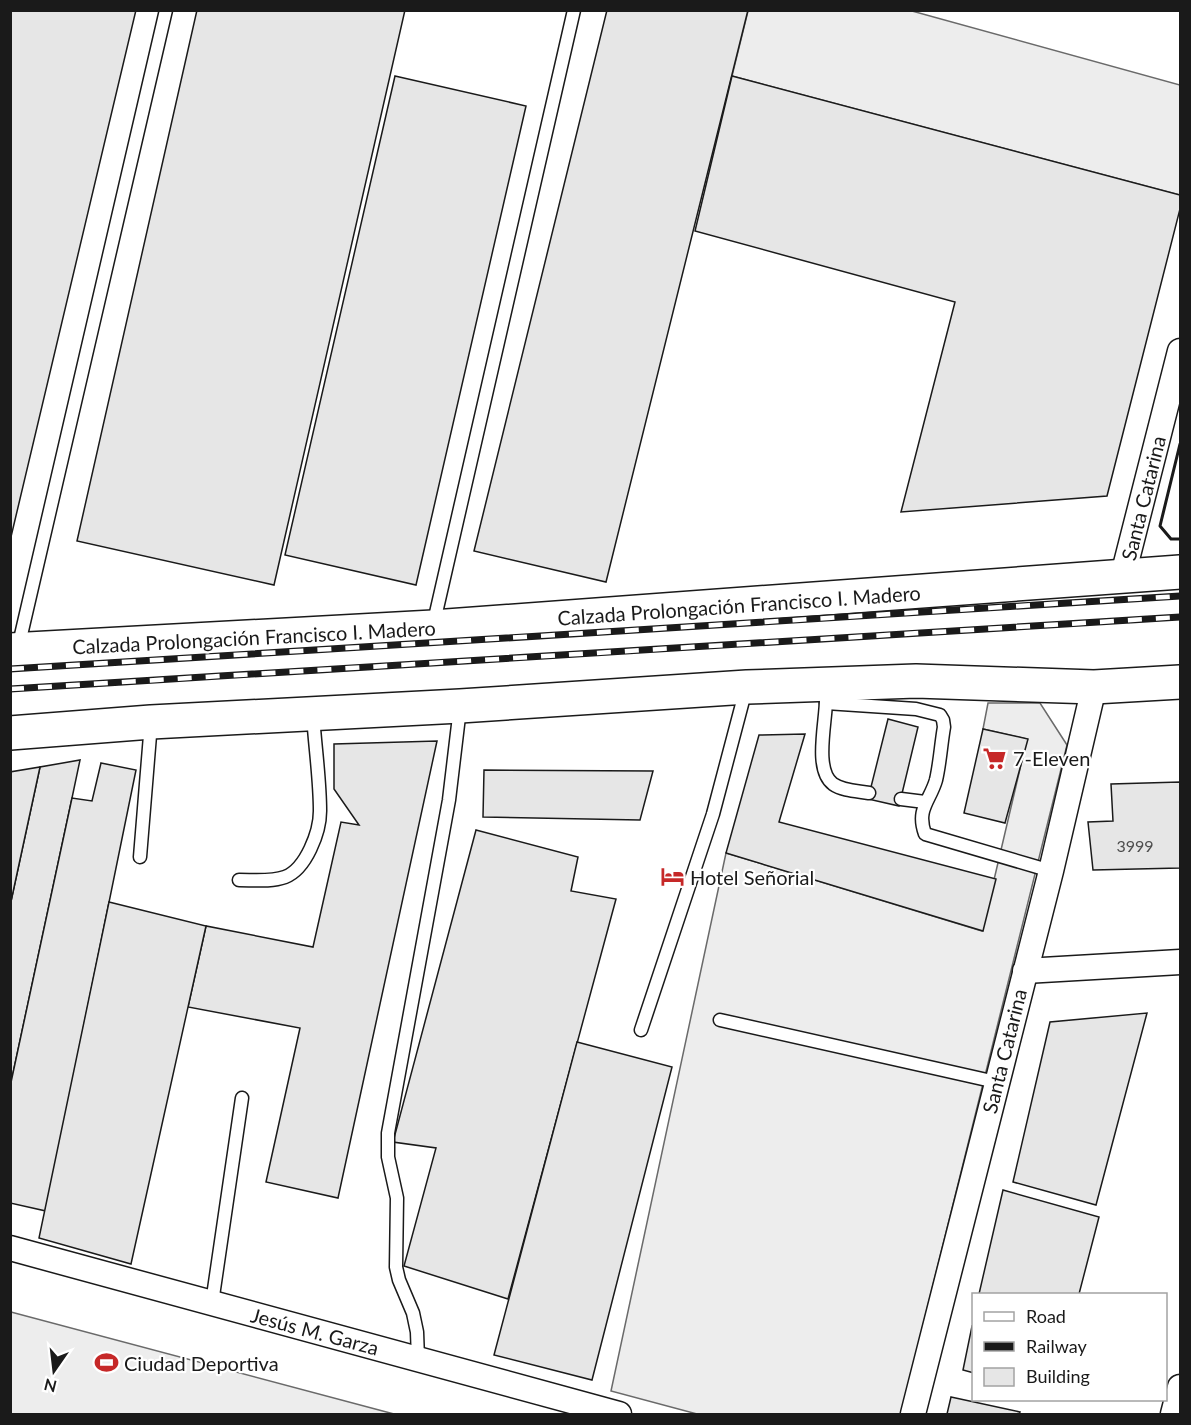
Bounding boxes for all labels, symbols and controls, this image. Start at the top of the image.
street label: Santa Catarina [1116,433,1170,563]
street label: Calzada Prolongación Francisco I. Madero [557,580,921,630]
street label: Calzada Prolongación Francisco I. Madero [72,615,436,659]
supermarket icon: 7-Eleven [982,745,1008,771]
place label: 7-Eleven [1013,746,1090,770]
house number: 3999 [1116,836,1154,855]
hotel icon: Hotel Señorial [659,864,685,890]
place label: Hotel Señorial [690,865,814,889]
street label: Santa Catarina [977,986,1031,1116]
legend [972,1293,1167,1401]
street label: Jesús M. Garza [248,1302,382,1360]
text: Road [1026,1305,1066,1327]
text: Railway [1026,1335,1087,1357]
north arrow [24,1341,84,1401]
sports icon: Ciudad Deportiva [93,1350,119,1376]
place label: Ciudad Deportiva [124,1351,279,1375]
text: Building [1026,1365,1090,1387]
text: N [42,1375,59,1397]

